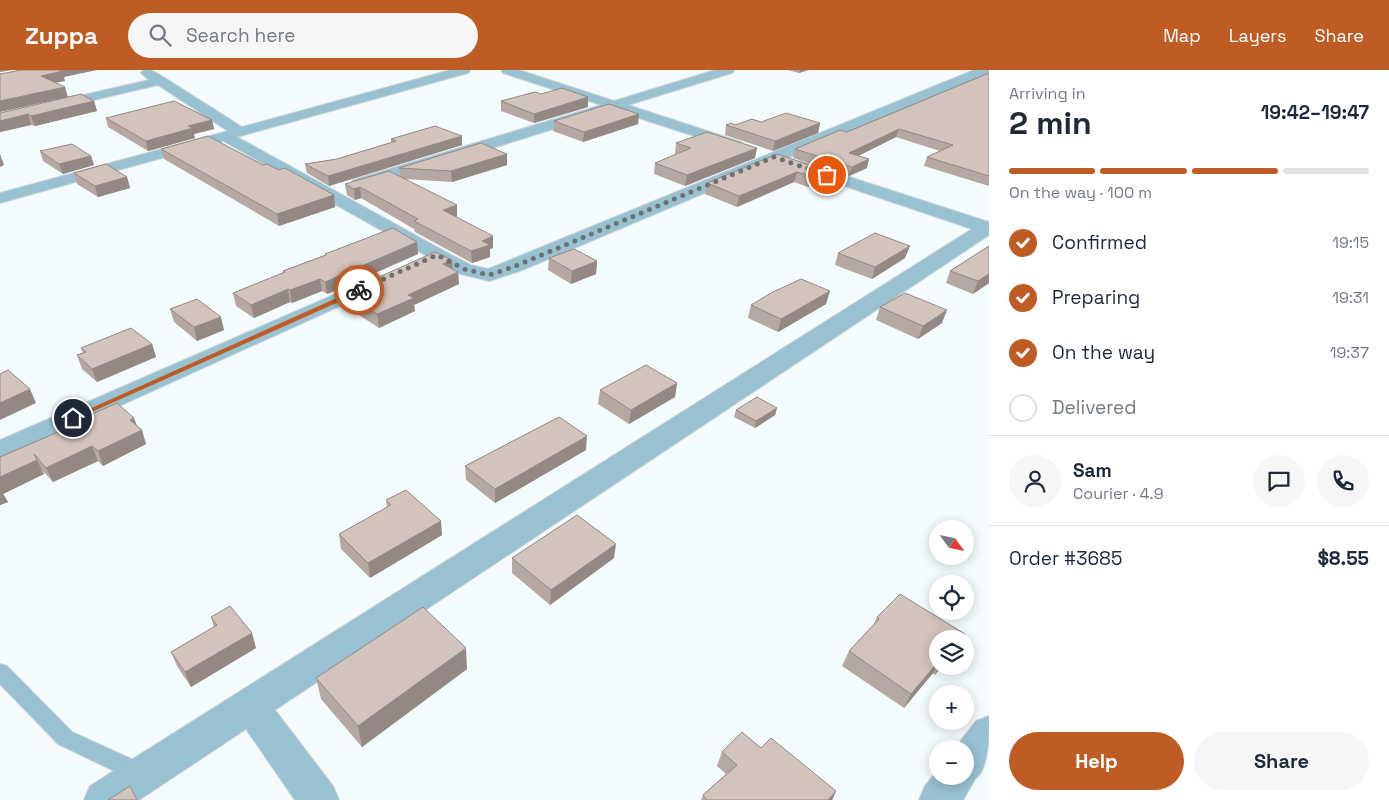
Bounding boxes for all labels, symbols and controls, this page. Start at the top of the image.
search box [128,13,478,58]
text: Zuppa [25,20,98,51]
icon: search [146,21,174,49]
text: Search here [186,23,295,48]
text: Map [1163,24,1201,47]
text: Layers [1229,24,1286,47]
text: Share [1314,24,1364,47]
text: Arriving in [1009,83,1086,104]
text: 19:42–19:47 [1261,100,1369,125]
text: 2 min [1009,103,1092,143]
pin [806,154,848,196]
icon: bag [813,161,841,189]
text: On the way · 100 m [1009,182,1152,203]
icon: check [1009,229,1037,257]
text: Confirmed [1052,230,1147,255]
text: 19:15 [1332,232,1369,253]
courier [334,265,384,315]
icon: bike [345,276,373,304]
icon: check [1009,284,1037,312]
text: Preparing [1052,285,1140,310]
text: 19:31 [1332,287,1369,308]
icon: check [1009,339,1037,367]
text: On the way [1052,340,1155,365]
text: 19:37 [1330,342,1369,363]
text: Delivered [1052,395,1137,420]
pin [52,397,94,439]
icon: home [59,404,87,432]
button: person [1009,455,1061,507]
button: chat [1253,455,1305,507]
button: phone [1317,455,1369,507]
text: Sam [1073,458,1112,483]
text: Courier · 4.9 [1073,483,1163,504]
north arrow [929,520,974,565]
map controls [929,520,974,785]
text: Order #3685 [1009,546,1122,571]
text: $8.55 [1318,546,1369,571]
button: locate [929,575,974,620]
button: layers [929,630,974,675]
button: + [929,685,974,730]
button: Help [1009,732,1184,790]
button: Share [1194,732,1369,790]
button: − [929,740,974,785]

